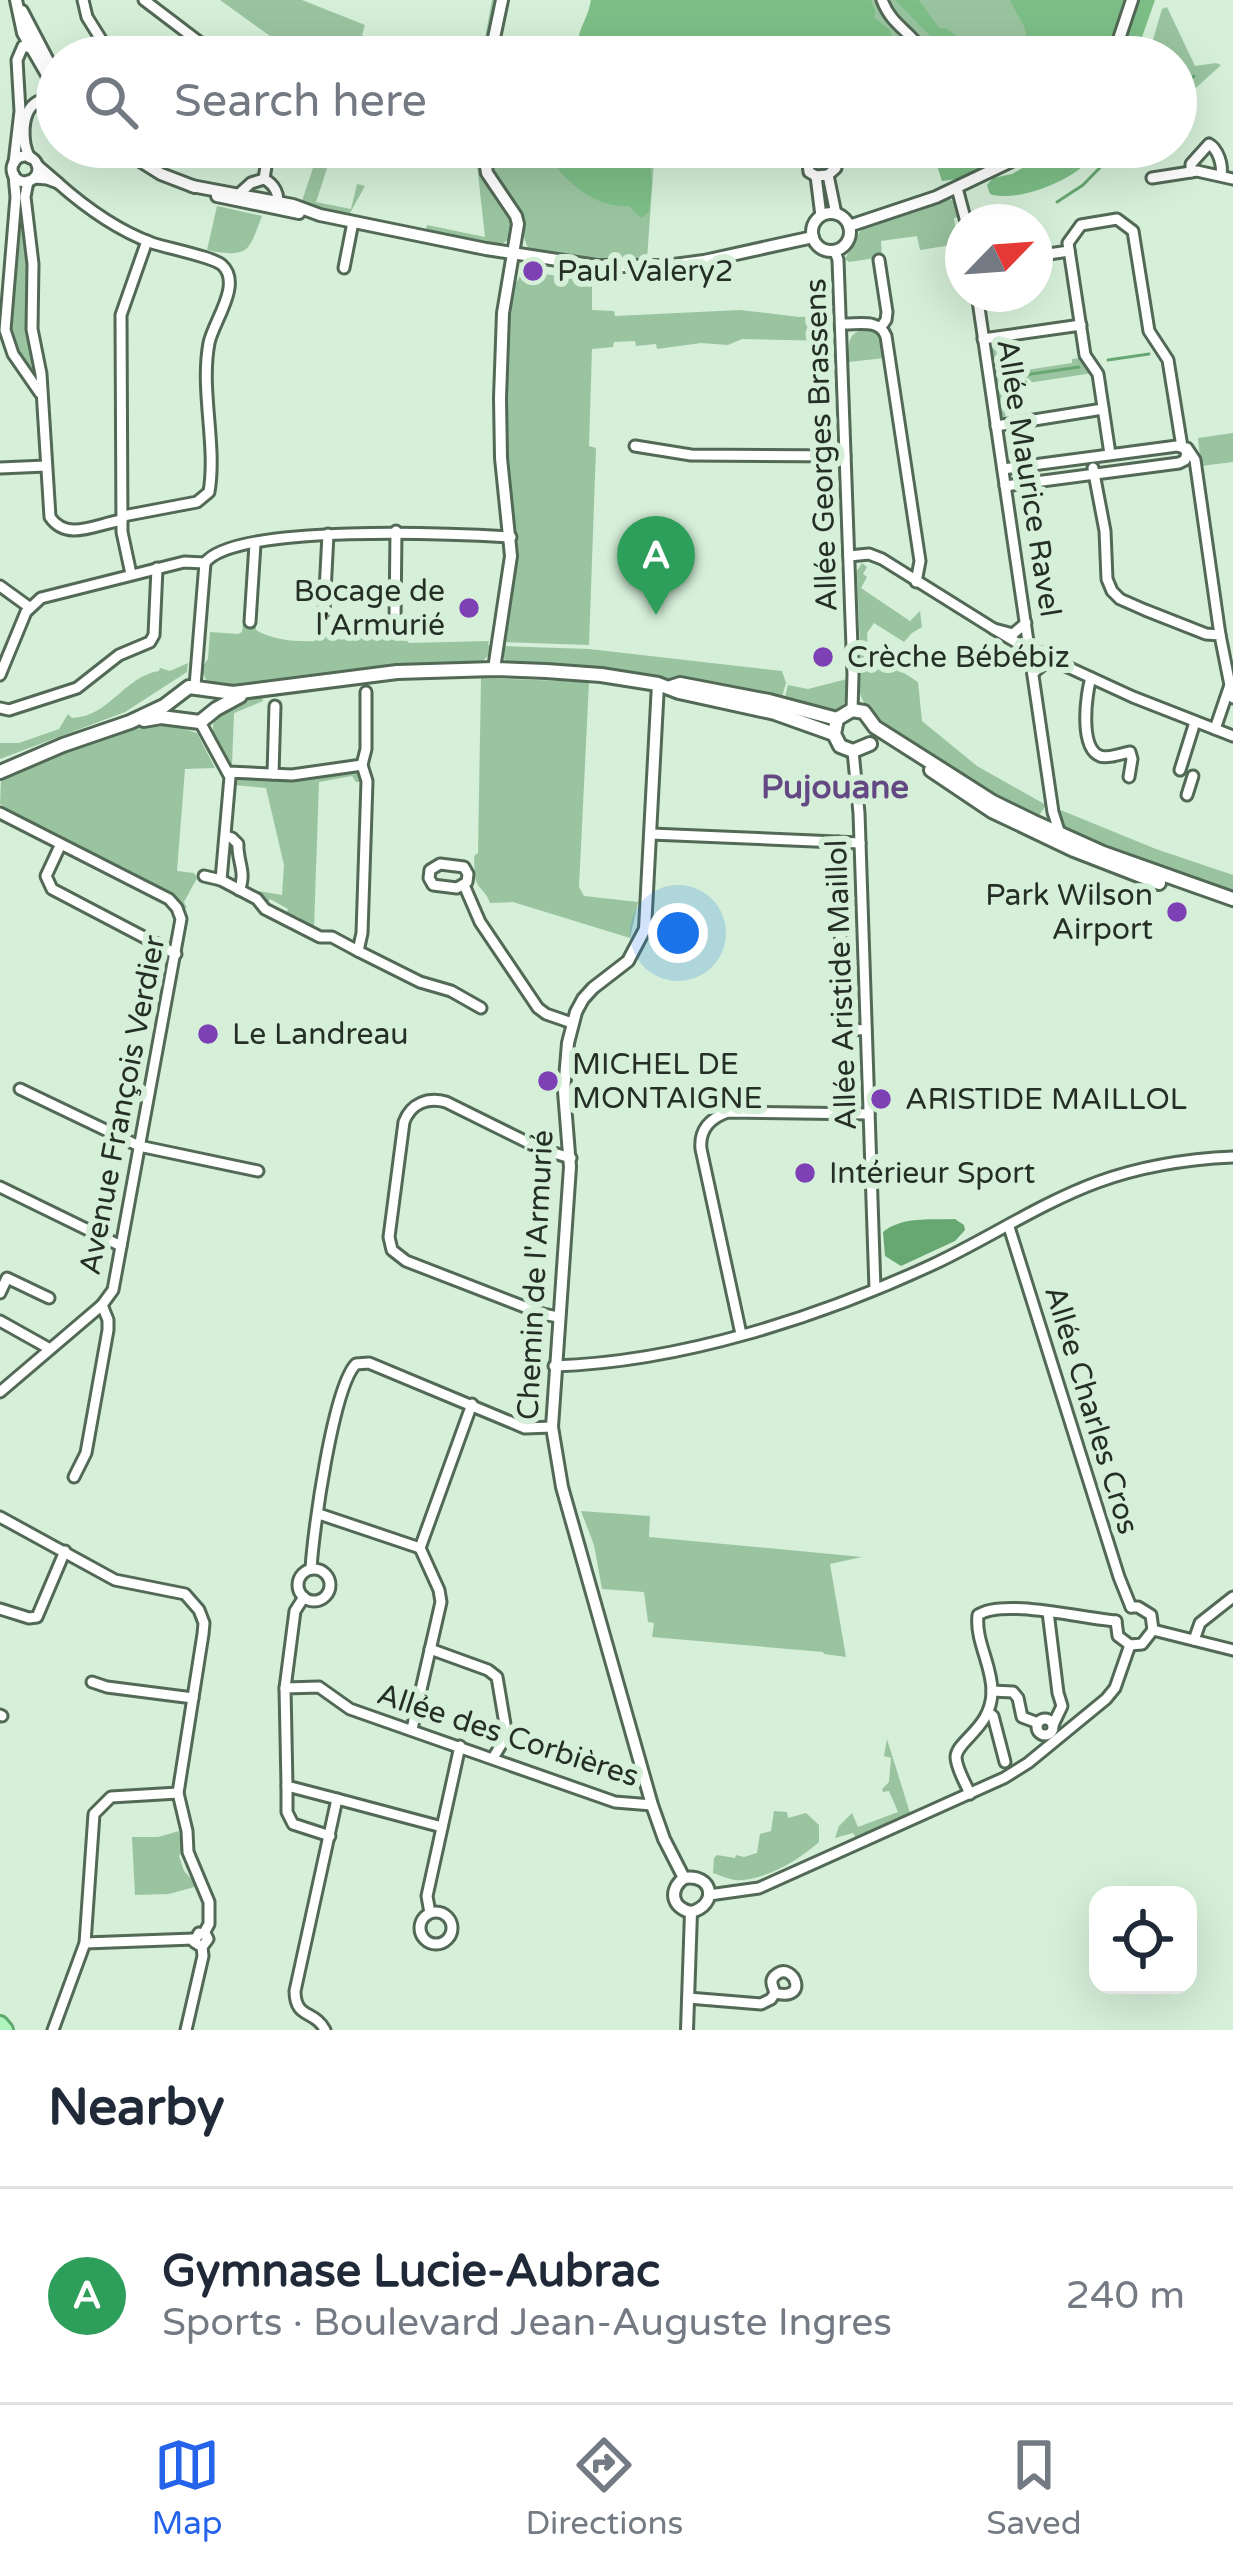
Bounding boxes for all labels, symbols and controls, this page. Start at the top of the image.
search box [36,36,1197,168]
icon: search [78,69,144,135]
text: Search here [174,75,427,129]
north arrow [945,204,1053,312]
place label: Paul Valery2 [557,253,734,290]
marker: Paul Valery2 [520,258,546,284]
street label: Allée Georges Brassens [797,278,846,612]
street label: Allée Maurice Ravel [988,337,1069,620]
pin: A [617,516,695,615]
place label: Bocage de l'Armurié [294,573,445,644]
marker: Bocage de l'Armurié [456,595,482,621]
place label: Crèche Bébébiz [847,639,1070,676]
marker: Crèche Bébébiz [810,644,836,670]
district label: Pujouane [761,768,909,807]
street label: Allée Aristide Maillol [818,839,865,1131]
place label: Park Wilson Airport [985,877,1153,948]
marker: Park Wilson Airport [1164,899,1190,925]
your location [648,903,708,963]
street label: Avenue François Verdier [71,932,174,1278]
place label: Le Landreau [232,1016,408,1053]
marker: Le Landreau [195,1021,221,1047]
place label: MICHEL DE MONTAIGNE [572,1046,763,1117]
marker: MICHEL DE MONTAIGNE [535,1068,561,1094]
place label: ARISTIDE MAILLOL [905,1081,1187,1118]
marker: ARISTIDE MAILLOL [868,1086,894,1112]
street label: Chemin de l'Armurié [509,1129,562,1421]
place label: Intérieur Sport [829,1155,1035,1192]
marker: Intérieur Sport [792,1160,818,1186]
street label: Allée Charles Cros [1036,1282,1147,1539]
street label: Allée des Corbières [372,1676,643,1795]
map controls [1089,1886,1197,1994]
button: locate [1089,1886,1197,1994]
text: Nearby [48,2077,225,2139]
text: Gymnase Lucie-Aubrac [162,2245,660,2299]
text: A [72,2272,102,2319]
text: 240 m [1066,2272,1185,2319]
text: Sports · Boulevard Jean-Auguste Ingres [162,2299,892,2346]
tab: Map [151,2432,223,2543]
tab: Directions [525,2432,683,2543]
tab: Saved [986,2432,1082,2543]

